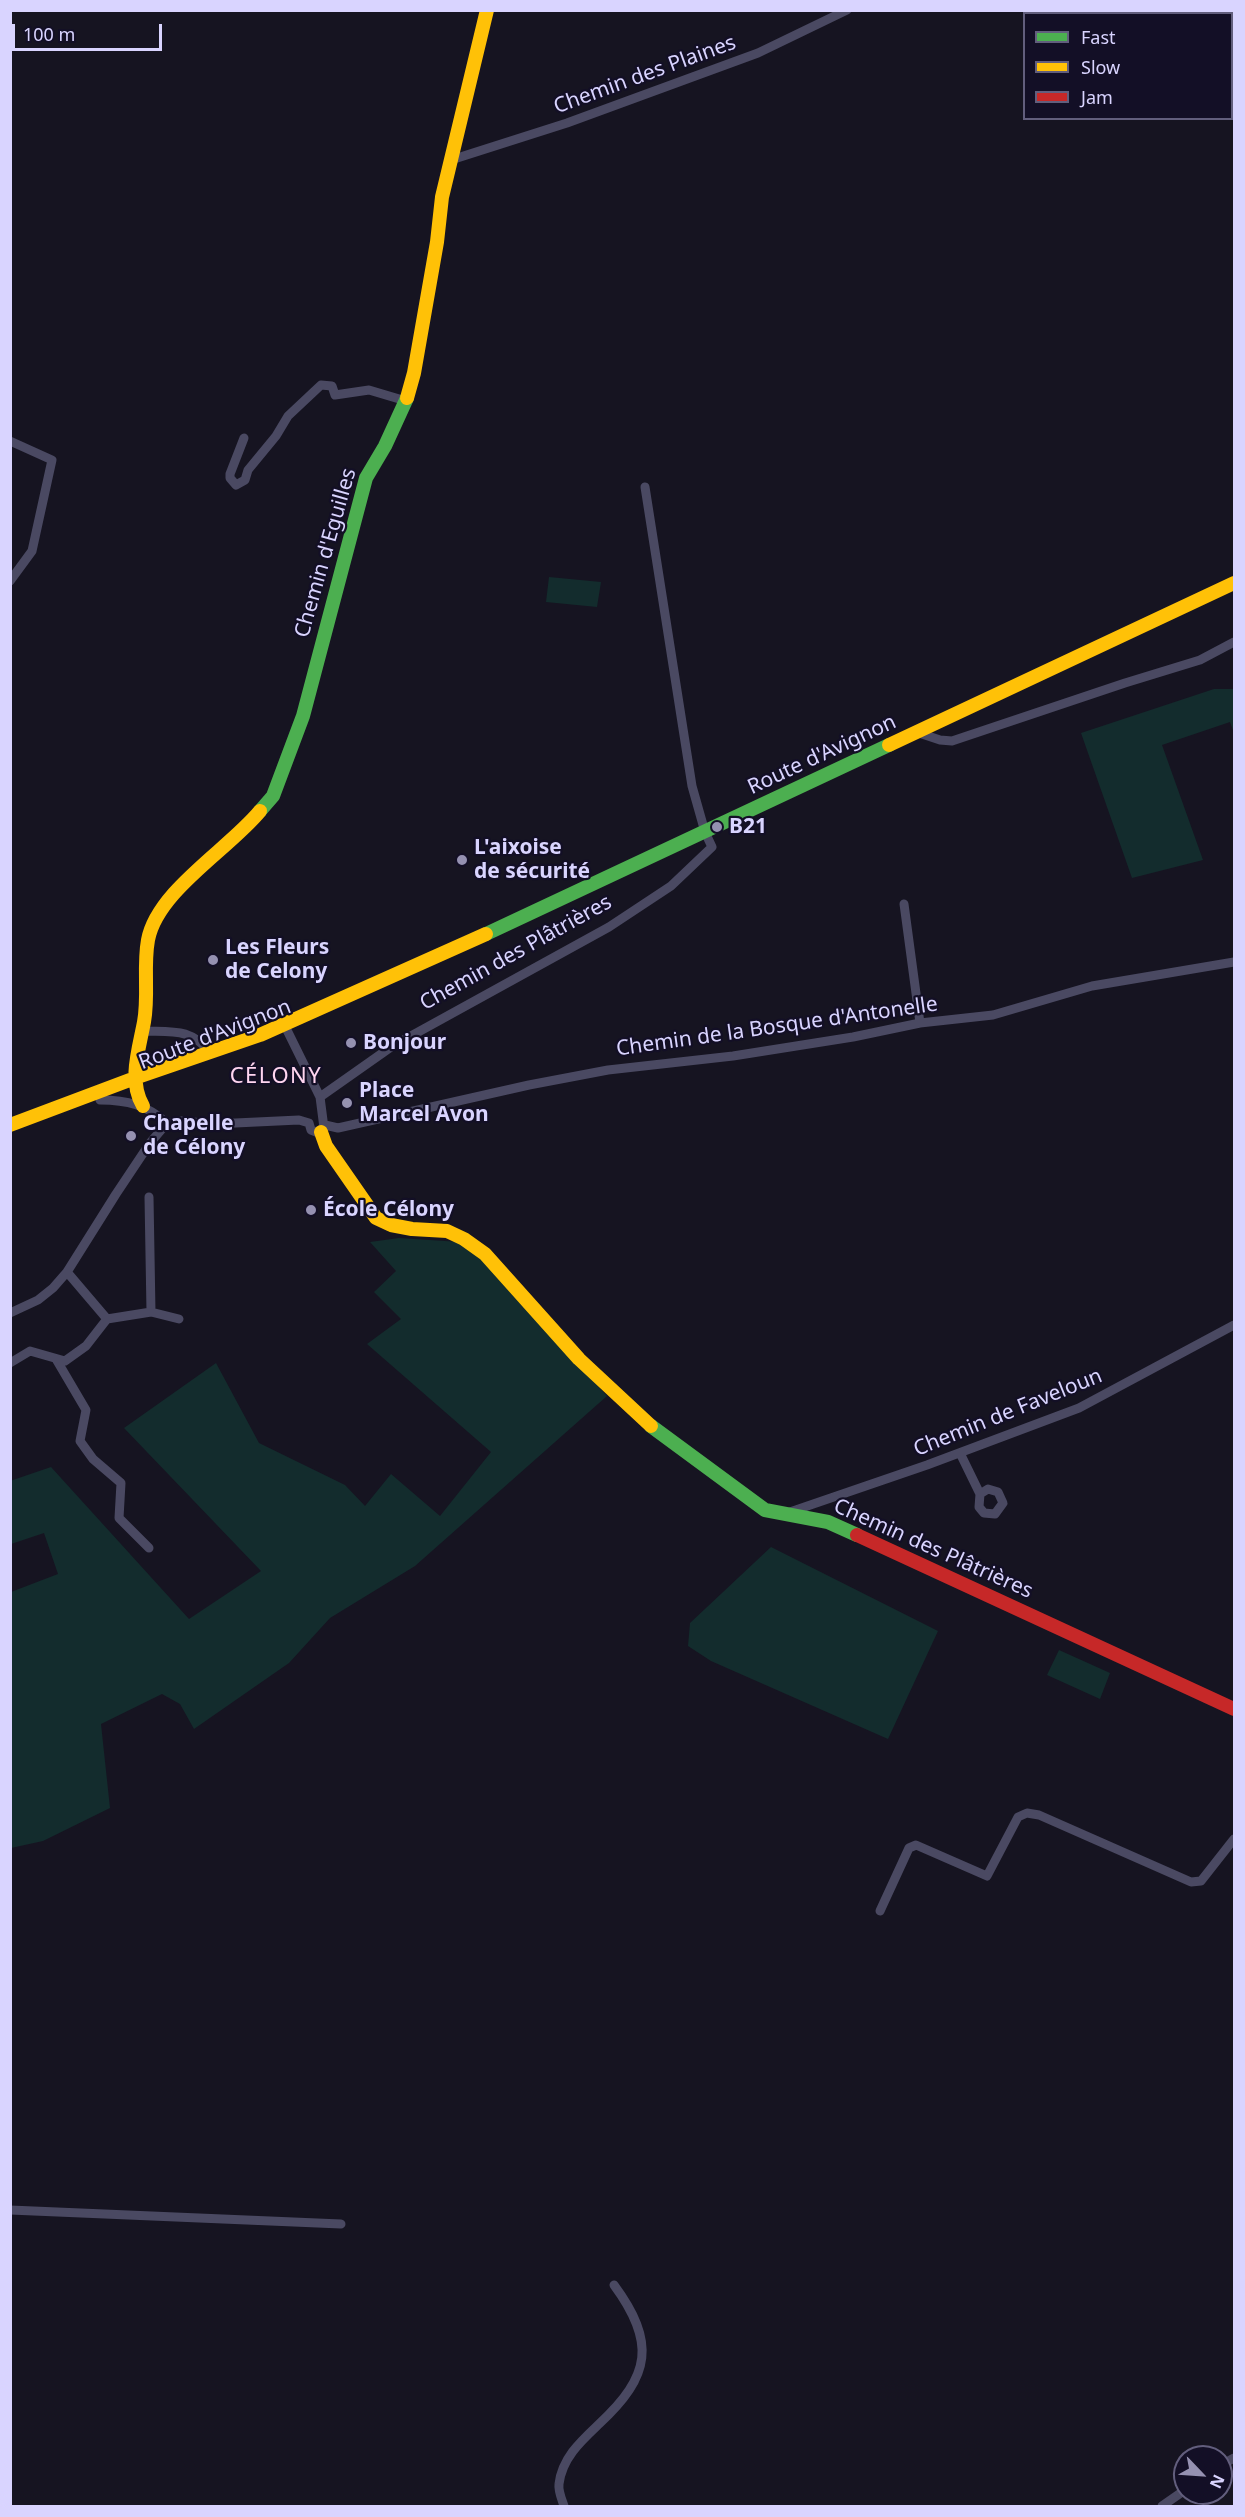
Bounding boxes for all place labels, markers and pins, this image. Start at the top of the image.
place label: B21 [729,814,767,840]
marker: B21 [710,820,724,834]
place label: L'aixoise de sécurité [474,835,590,885]
marker: L'aixoise de sécurité [455,853,469,867]
place label: Les Fleurs de Celony [225,935,329,985]
marker: Les Fleurs de Celony [206,953,220,967]
place label: Bonjour [363,1030,446,1056]
marker: Bonjour [344,1036,358,1050]
place label: Place Marcel Avon [359,1078,489,1128]
marker: Place Marcel Avon [340,1096,354,1110]
place label: Chapelle de Célony [143,1111,245,1161]
marker: Chapelle de Célony [124,1129,138,1143]
place label: École Célony [323,1197,454,1223]
marker: École Célony [304,1203,318,1217]

